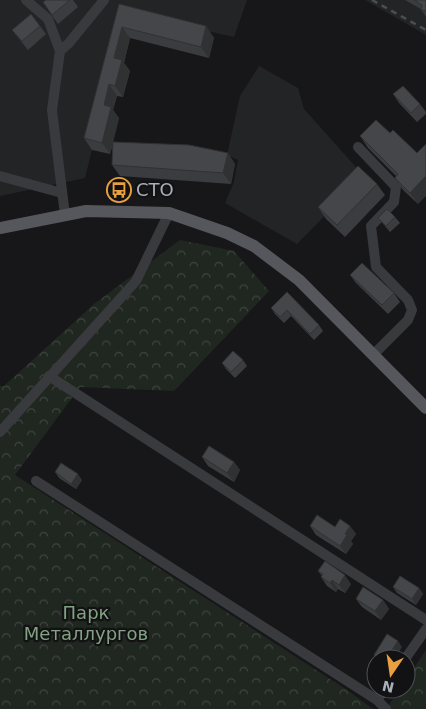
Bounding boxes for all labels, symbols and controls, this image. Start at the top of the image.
bus stop icon: СТО [106,177,132,203]
place label: СТО [136,179,174,200]
park label: Парк Металлургов [24,602,148,644]
north arrow [366,649,416,699]
text: N [381,678,396,696]

